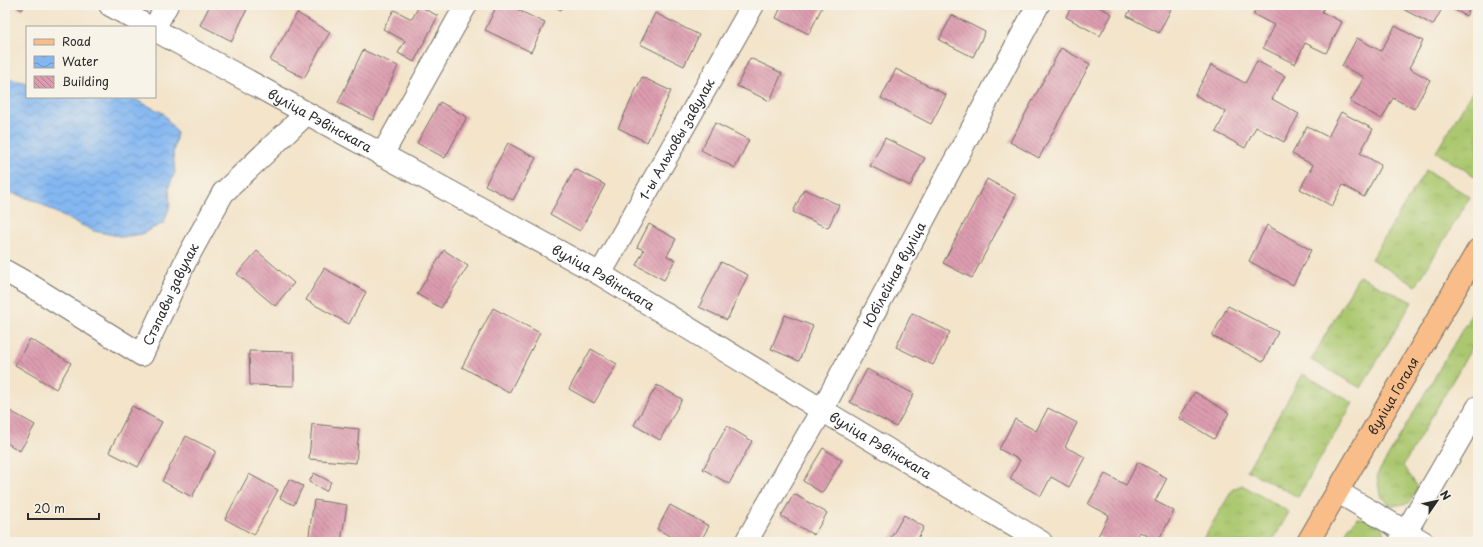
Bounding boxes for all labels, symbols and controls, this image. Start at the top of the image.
legend [26,26,156,98]
text: Road [62,32,91,50]
text: Water [62,52,99,70]
text: Building [62,72,109,90]
street label: 1-ы Альховы завулак [634,74,719,204]
street label: вуліца Рэвінскага [265,84,376,157]
street label: Юбілейная вуліца [858,218,930,330]
street label: Стэпавы завулак [138,239,203,348]
street label: вуліца Рэвінскага [549,239,659,315]
street label: вуліца Гогаля [1362,353,1423,438]
street label: вуліца Рэвінскага [826,407,936,483]
north arrow [1417,481,1457,521]
text: N [1436,487,1455,504]
scale bar [28,495,99,521]
text: 20 m [34,499,65,517]

